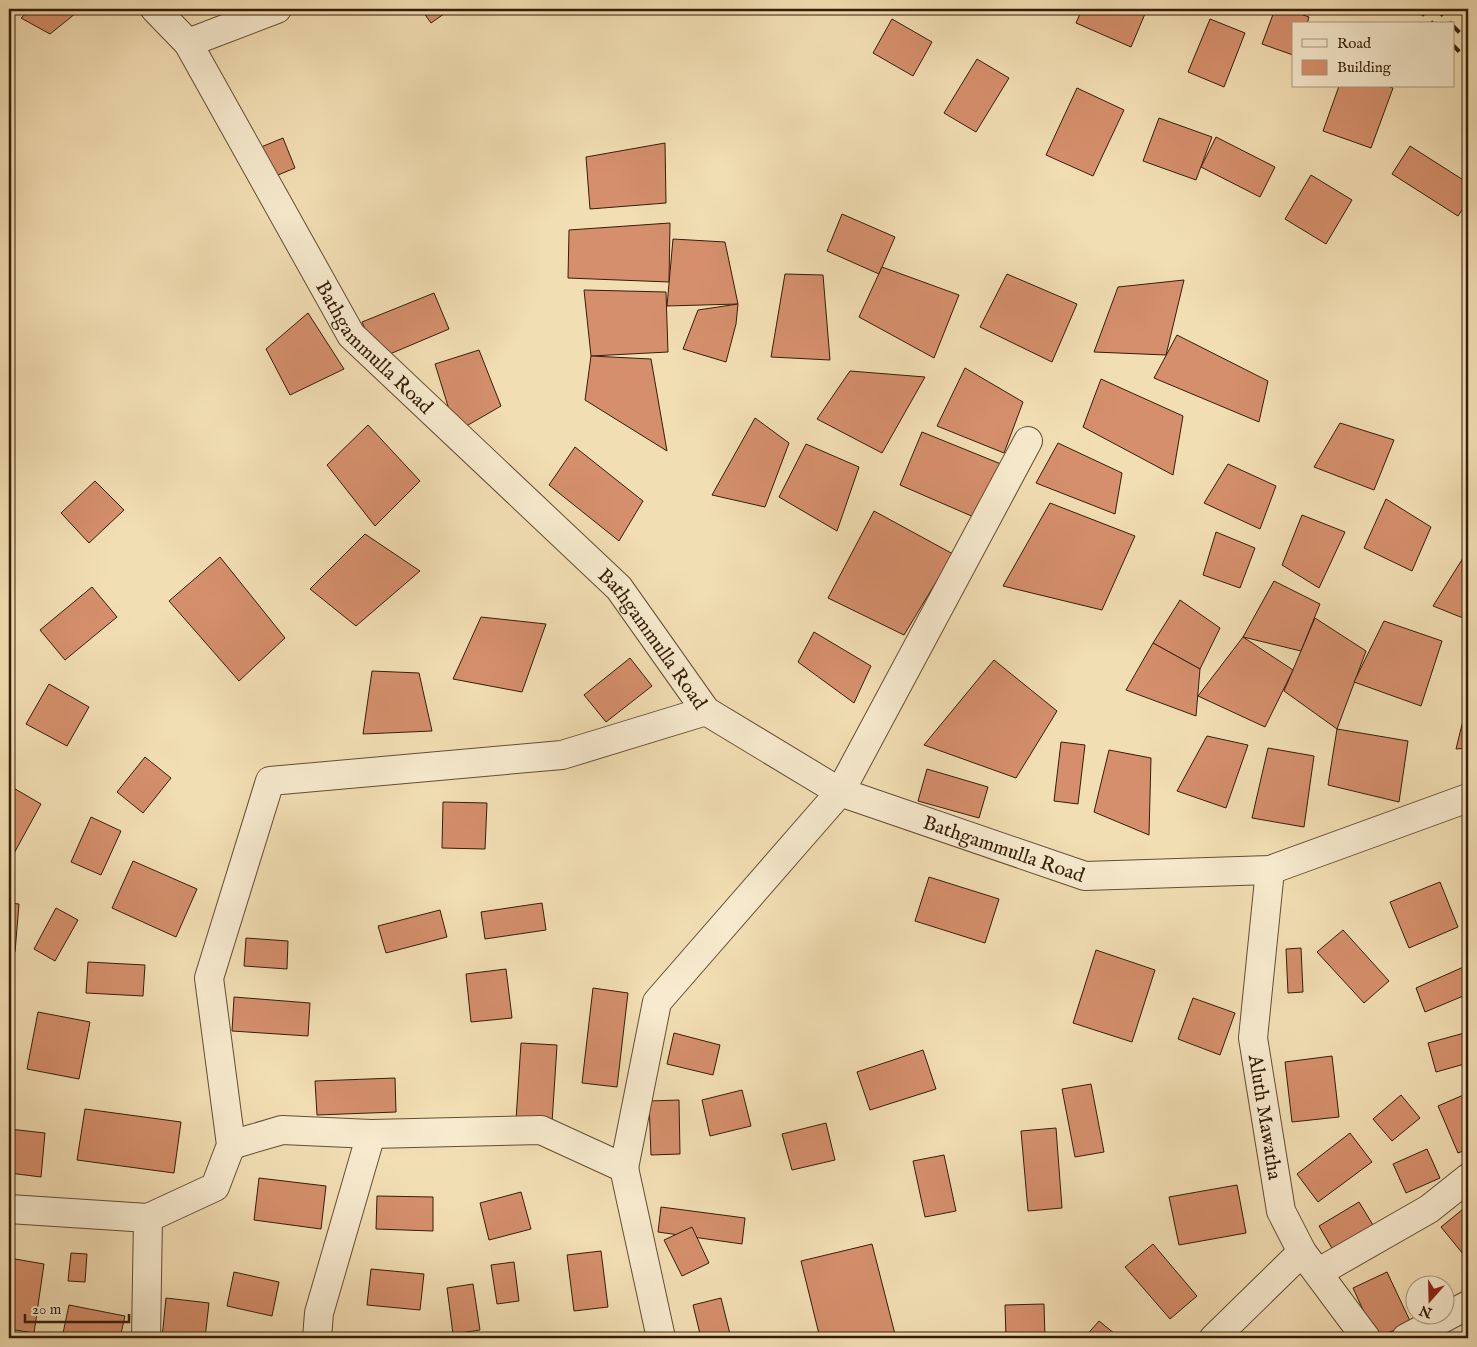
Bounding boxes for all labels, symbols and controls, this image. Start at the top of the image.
legend [1292,22,1454,88]
text: Road [1337,34,1372,53]
text: Building [1337,58,1392,77]
street label: Bathgammulla Road [309,277,438,420]
street label: Bathgammulla Road [592,564,712,715]
street label: Bathgammulla Road [919,810,1088,889]
street label: Aluth Mawatha [1242,1052,1287,1182]
north arrow [1404,1274,1454,1324]
scale bar [25,1292,129,1324]
text: 20 m [32,1300,62,1319]
text: N [1417,1301,1436,1322]

